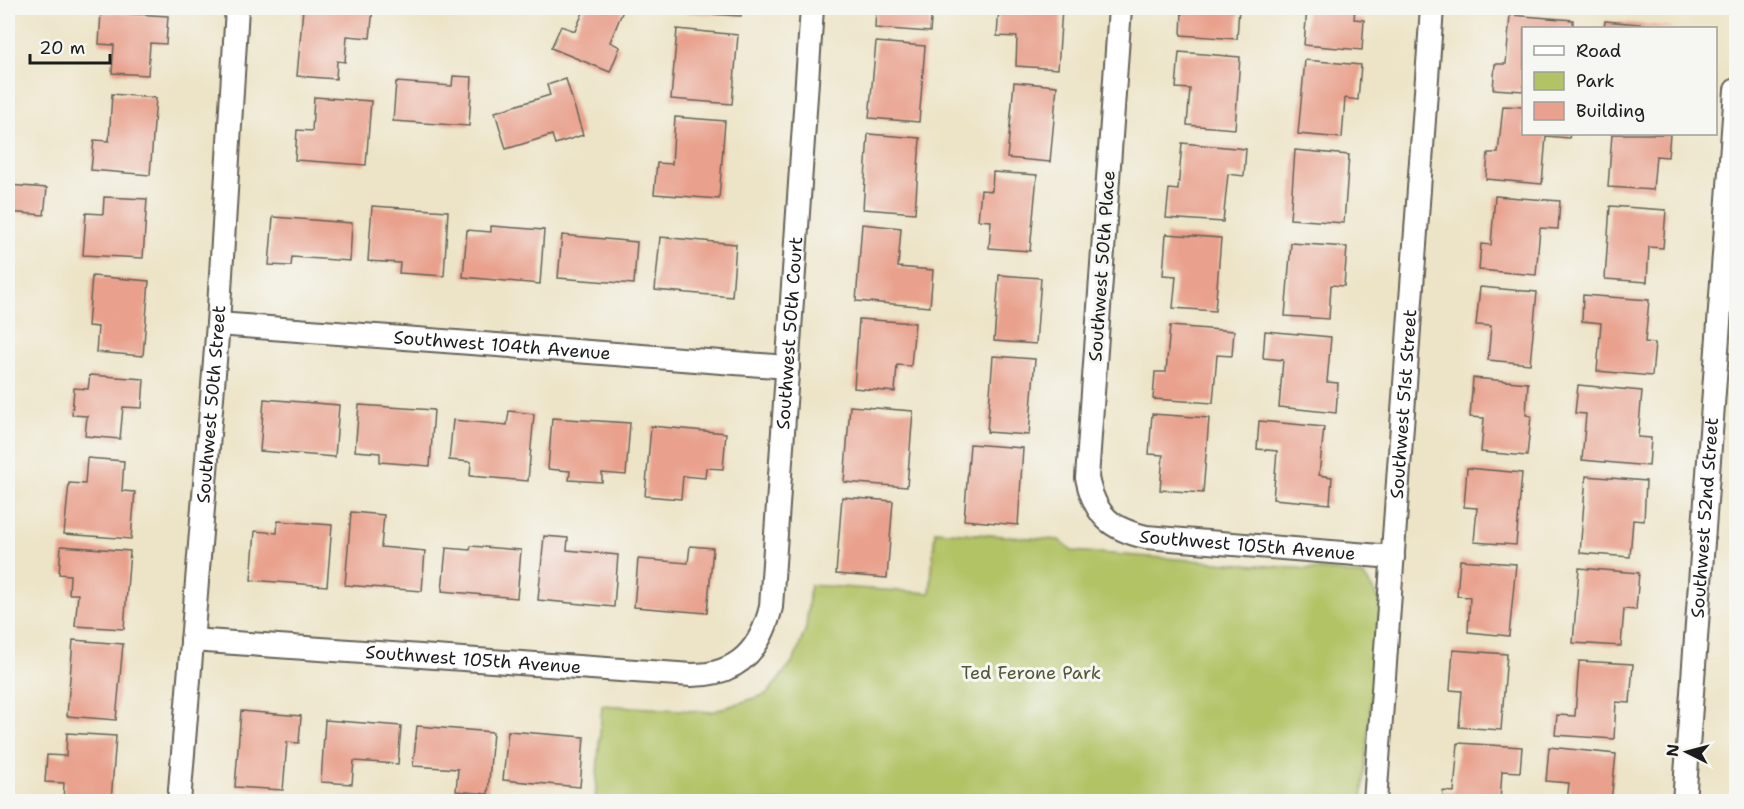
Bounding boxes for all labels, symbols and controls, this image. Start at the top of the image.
scale bar [30,27,110,65]
legend [1522,27,1717,135]
text: 20 m [39,36,85,60]
text: Road [1576,39,1621,63]
text: Park [1576,69,1615,93]
text: Building [1576,99,1645,123]
street label: Southwest 50th Place [1083,170,1121,362]
street label: Southwest 50th Court [771,236,808,430]
street label: Southwest 50th Street [191,304,231,504]
street label: Southwest 51st Street [1385,308,1422,500]
street label: Southwest 104th Avenue [393,325,612,366]
street label: Southwest 52nd Street [1685,417,1724,619]
street label: Southwest 105th Avenue [1137,524,1356,566]
street label: Southwest 105th Avenue [365,640,582,679]
park label: Ted Ferone Park [961,661,1101,685]
north arrow [1657,722,1717,782]
text: N [1661,743,1684,758]

